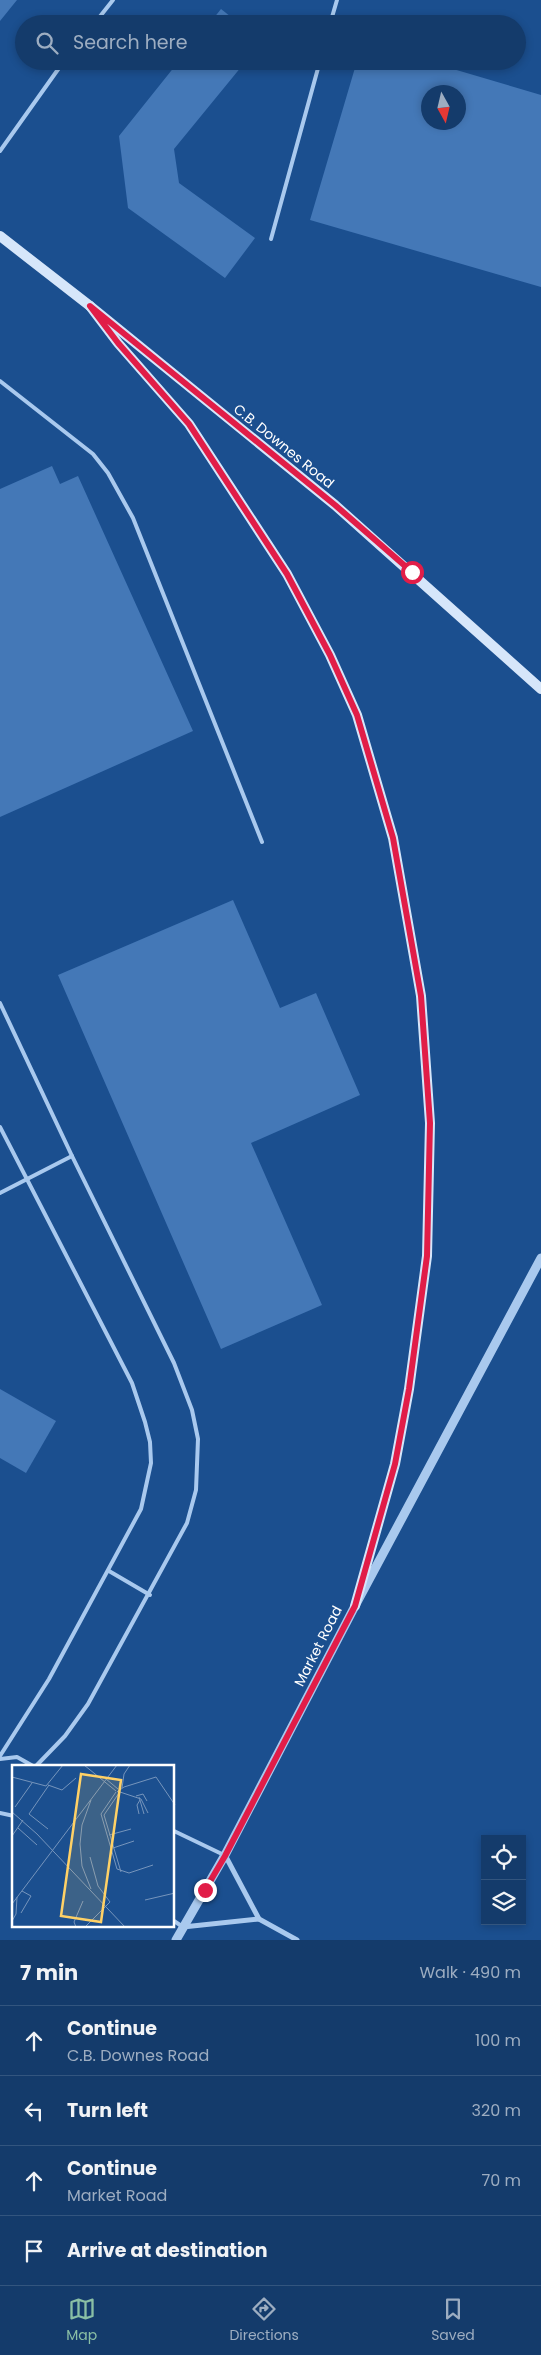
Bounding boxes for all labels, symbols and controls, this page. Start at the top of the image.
search box [15,15,526,70]
icon: search [33,29,61,57]
text: Search here [73,29,187,56]
north arrow [421,85,466,130]
street label: C.B. Downes Road [229,399,339,493]
route start [401,561,424,584]
street label: Market Road [289,1602,347,1690]
inset map [12,1765,175,1928]
map controls [481,1835,526,1925]
button: locate [481,1835,526,1880]
route end [194,1879,217,1902]
button: layers [481,1880,526,1925]
text: 7 min [20,1958,78,1987]
text: Walk · 490 m [420,1961,521,1984]
text: Continue [67,2015,157,2042]
icon: ahead [20,2027,48,2055]
text: 100 m [475,2029,521,2052]
text: C.B. Downes Road [67,2044,209,2067]
icon: left [20,2097,48,2125]
text: Turn left [67,2097,148,2124]
text: 320 m [472,2099,521,2122]
text: Continue [67,2155,157,2182]
icon: ahead [20,2167,48,2195]
text: 70 m [481,2169,521,2192]
text: Market Road [67,2184,167,2207]
icon: arrive [20,2237,48,2265]
text: Arrive at destination [67,2237,268,2264]
tab: Map [66,2295,97,2346]
tab: Directions [229,2295,299,2346]
tab: Saved [431,2295,475,2346]

